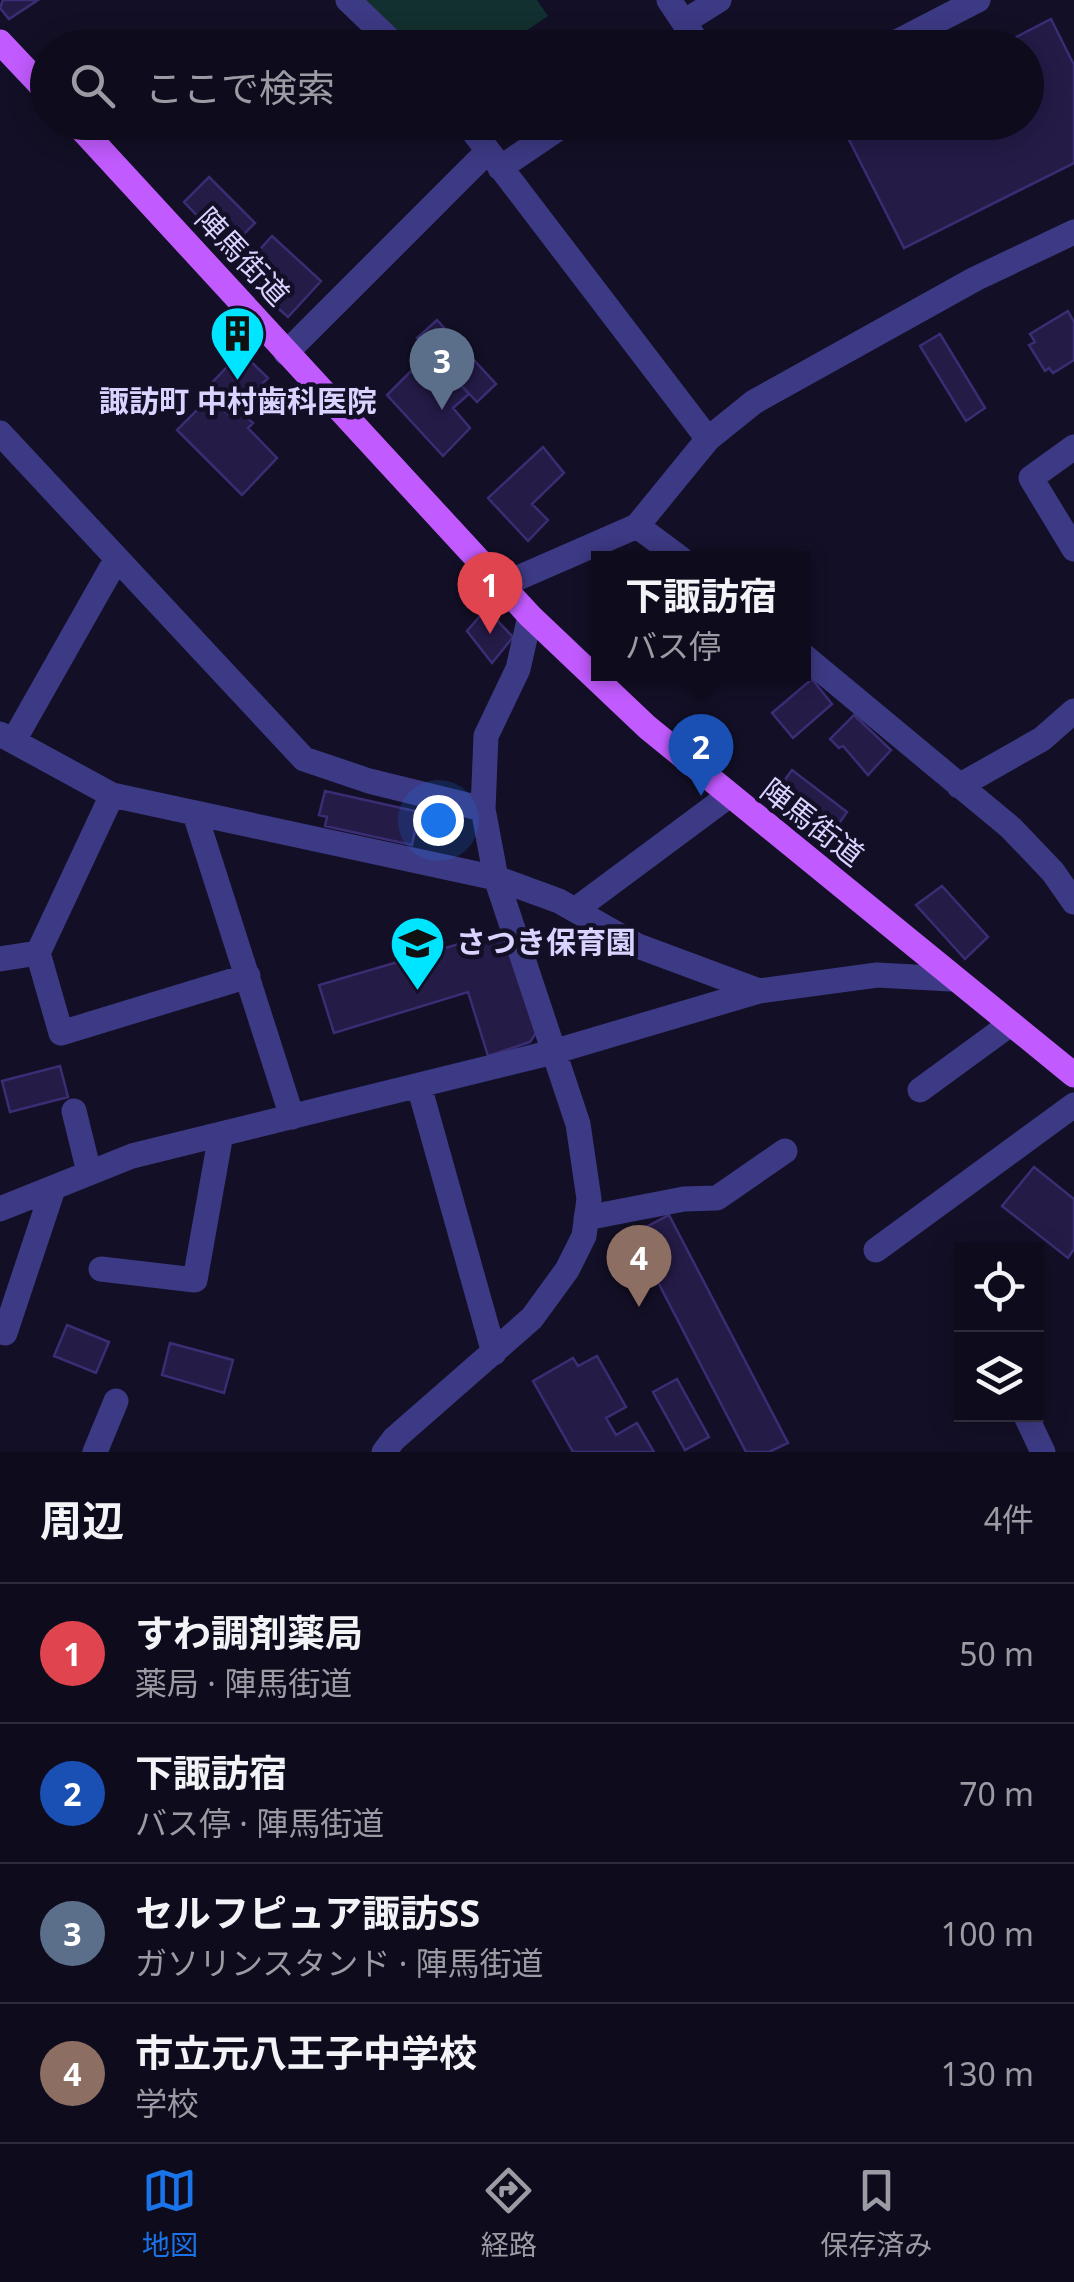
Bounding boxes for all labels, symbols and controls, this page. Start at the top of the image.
search box [30,30,1044,140]
icon: search [65,58,120,113]
text: ここで検索 [145,61,335,113]
street label: 陣馬街道 [187,198,299,314]
building icon: 諏訪町 中村歯科医院 [208,304,268,383]
pin: 3 [410,328,474,410]
place label: 諏訪町 中村歯科医院 [99,380,377,421]
popup [591,551,811,681]
pin: 1 [458,552,522,634]
text: 下諏訪宿 [625,569,777,621]
text: バス停 [625,624,721,667]
pin: 2 [668,714,734,796]
street label: 陣馬街道 [753,769,873,875]
your location [413,795,464,846]
school or university icon: さつき保育園 [387,913,447,992]
place label: さつき保育園 [456,921,636,962]
pin: 4 [606,1224,672,1307]
map controls [954,1242,1044,1422]
button: locate [954,1242,1044,1332]
button: layers [954,1332,1044,1422]
text: 周辺 [40,1491,124,1548]
text: 4件 [984,1497,1034,1540]
text: すわ調剤薬局 [135,1606,363,1658]
text: 1 [63,1632,82,1675]
text: 50 m [959,1632,1034,1675]
text: 薬局 · 陣馬街道 [135,1661,352,1704]
text: 下諏訪宿 [135,1746,287,1798]
text: 2 [63,1772,82,1815]
text: 70 m [959,1772,1034,1815]
text: バス停 · 陣馬街道 [135,1801,384,1844]
text: セルフピュア諏訪SS [135,1886,480,1938]
text: 3 [63,1912,82,1955]
text: 100 m [941,1912,1034,1955]
text: ガソリンスタンド · 陣馬街道 [135,1941,544,1984]
text: 市立元八王子中学校 [135,2026,477,2078]
text: 4 [63,2052,82,2095]
text: 130 m [941,2052,1034,2095]
text: 学校 [135,2081,199,2124]
tab: 地図 [142,2163,198,2263]
tab: 経路 [481,2163,537,2263]
tab: 保存済み [820,2163,932,2263]

